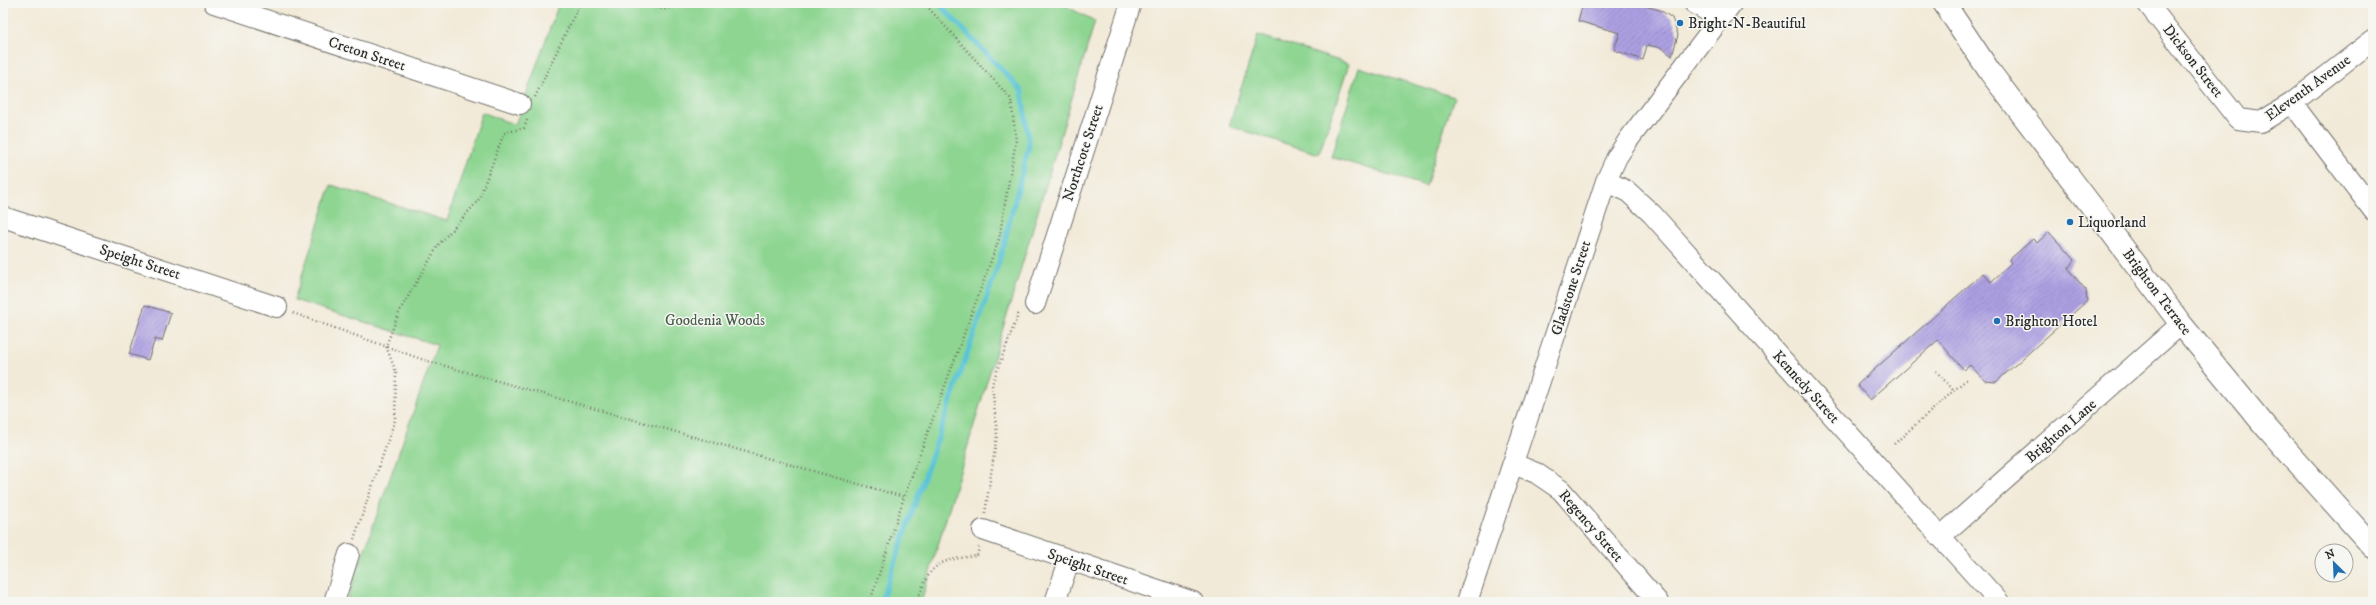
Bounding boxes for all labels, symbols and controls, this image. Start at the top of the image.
place label: Bright-N-Beautiful [1688,14,1806,33]
marker: Bright-N-Beautiful [1675,18,1685,28]
street label: Dickson Street [2158,21,2228,102]
street label: Creton Street [326,33,408,76]
street label: Eleventh Avenue [2262,51,2354,125]
street label: Northcote Street [1058,102,1108,204]
place label: Liquorland [2078,213,2147,232]
marker: Liquorland [2065,217,2075,227]
street label: Gladstone Street [1547,238,1595,338]
street label: Speight Street [97,240,183,284]
street label: Brighton Terrace [2118,245,2196,339]
park label: Goodenia Woods [665,311,765,330]
place label: Brighton Hotel [2005,312,2098,331]
marker: Brighton Hotel [1992,316,2002,326]
street label: Kennedy Street [1768,347,1844,428]
street label: Brighton Lane [2021,395,2101,467]
street label: Regency Street [1554,486,1628,566]
north arrow [2314,543,2354,583]
street label: Speight Street [1045,544,1131,590]
text: N [2323,547,2337,563]

